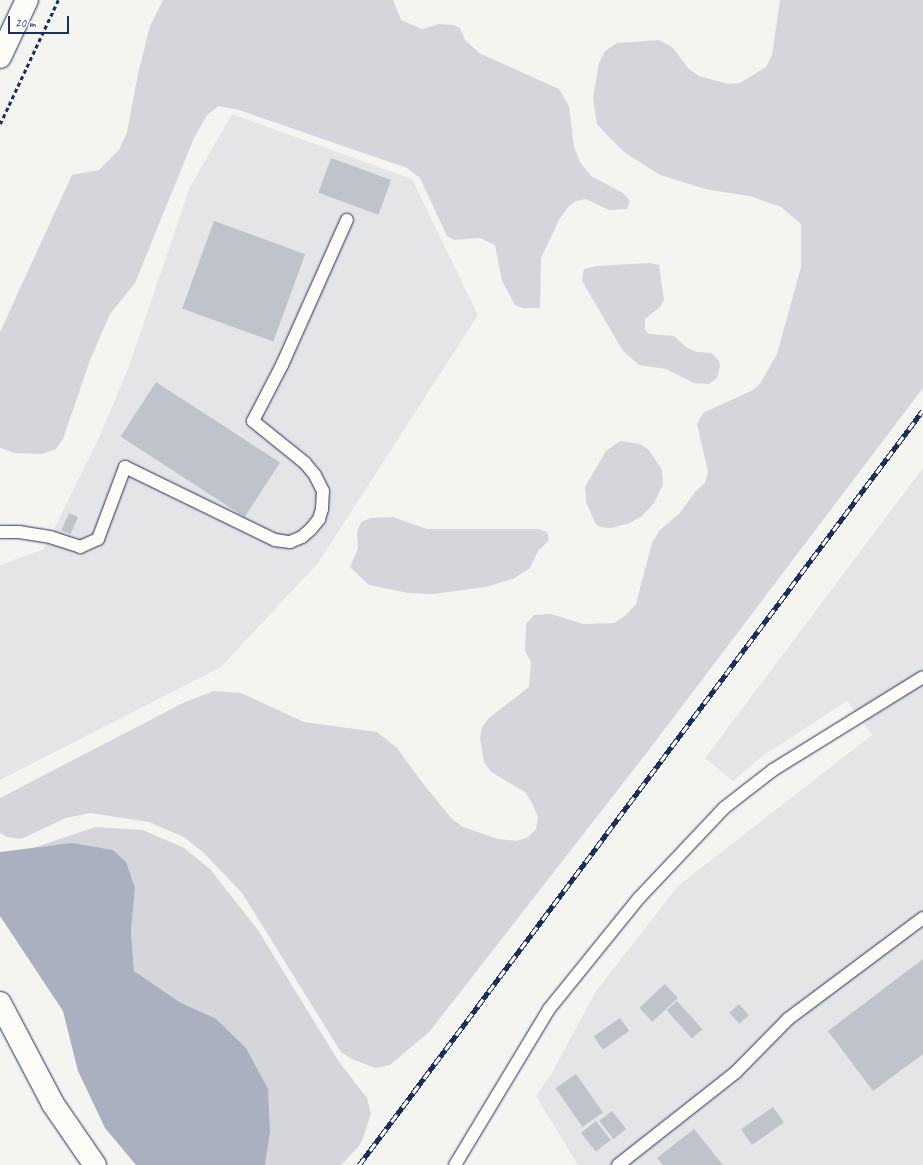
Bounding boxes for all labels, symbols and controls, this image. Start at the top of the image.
scale bar [10,8,71,34]
text: 20 m [15,15,35,31]

